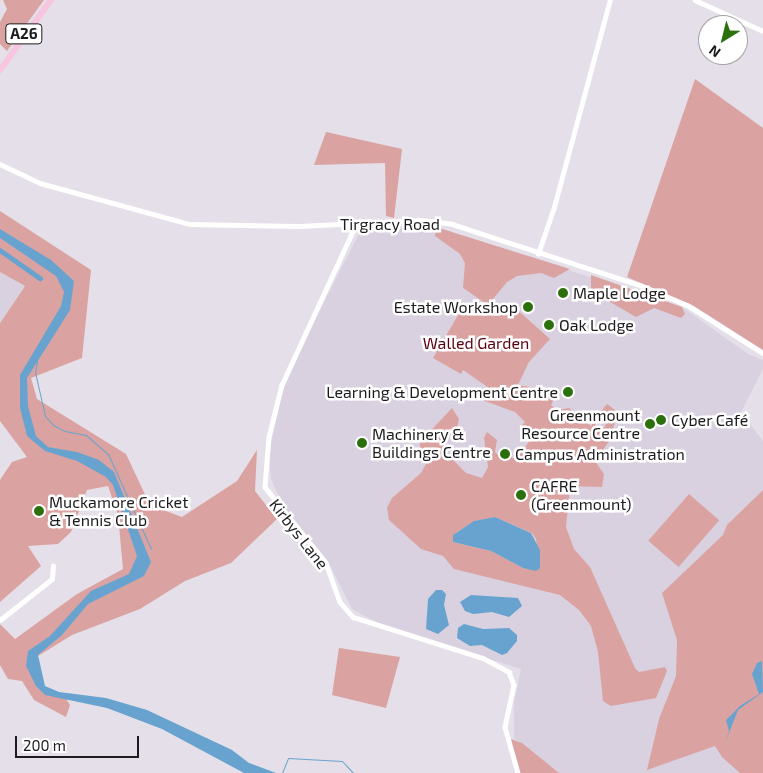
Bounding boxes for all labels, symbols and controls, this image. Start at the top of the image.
north arrow [698,15,748,65]
road number: A26 [5,22,43,46]
text: N [705,42,724,62]
street label: Tirgracy Road [340,214,440,234]
place label: Maple Lodge [573,283,666,303]
marker: Maple Lodge [557,287,569,299]
place label: Estate Workshop [393,297,518,317]
marker: Estate Workshop [522,301,534,313]
place label: Oak Lodge [559,315,634,335]
marker: Oak Lodge [543,319,555,331]
park label: Walled Garden [423,333,529,353]
place label: Learning & Development Centre [326,382,558,402]
marker: Learning & Development Centre [562,386,574,398]
place label: Greenmount Resource Centre [521,405,640,443]
place label: Cyber Café [671,410,749,430]
marker: Cyber Café [655,414,667,426]
marker: Greenmount Resource Centre [644,418,656,430]
place label: Machinery & Buildings Centre [372,424,491,462]
marker: Machinery & Buildings Centre [356,437,368,449]
place label: Campus Administration [515,444,685,464]
marker: Campus Administration [499,448,511,460]
place label: CAFRE (Greenmount) [531,476,632,514]
marker: CAFRE (Greenmount) [515,489,527,501]
place label: Muckamore Cricket & Tennis Club [49,492,188,530]
street label: Kirbys Lane [266,495,332,573]
marker: Muckamore Cricket & Tennis Club [33,505,45,517]
scale bar [18,726,141,758]
text: 200 m [23,736,66,754]

